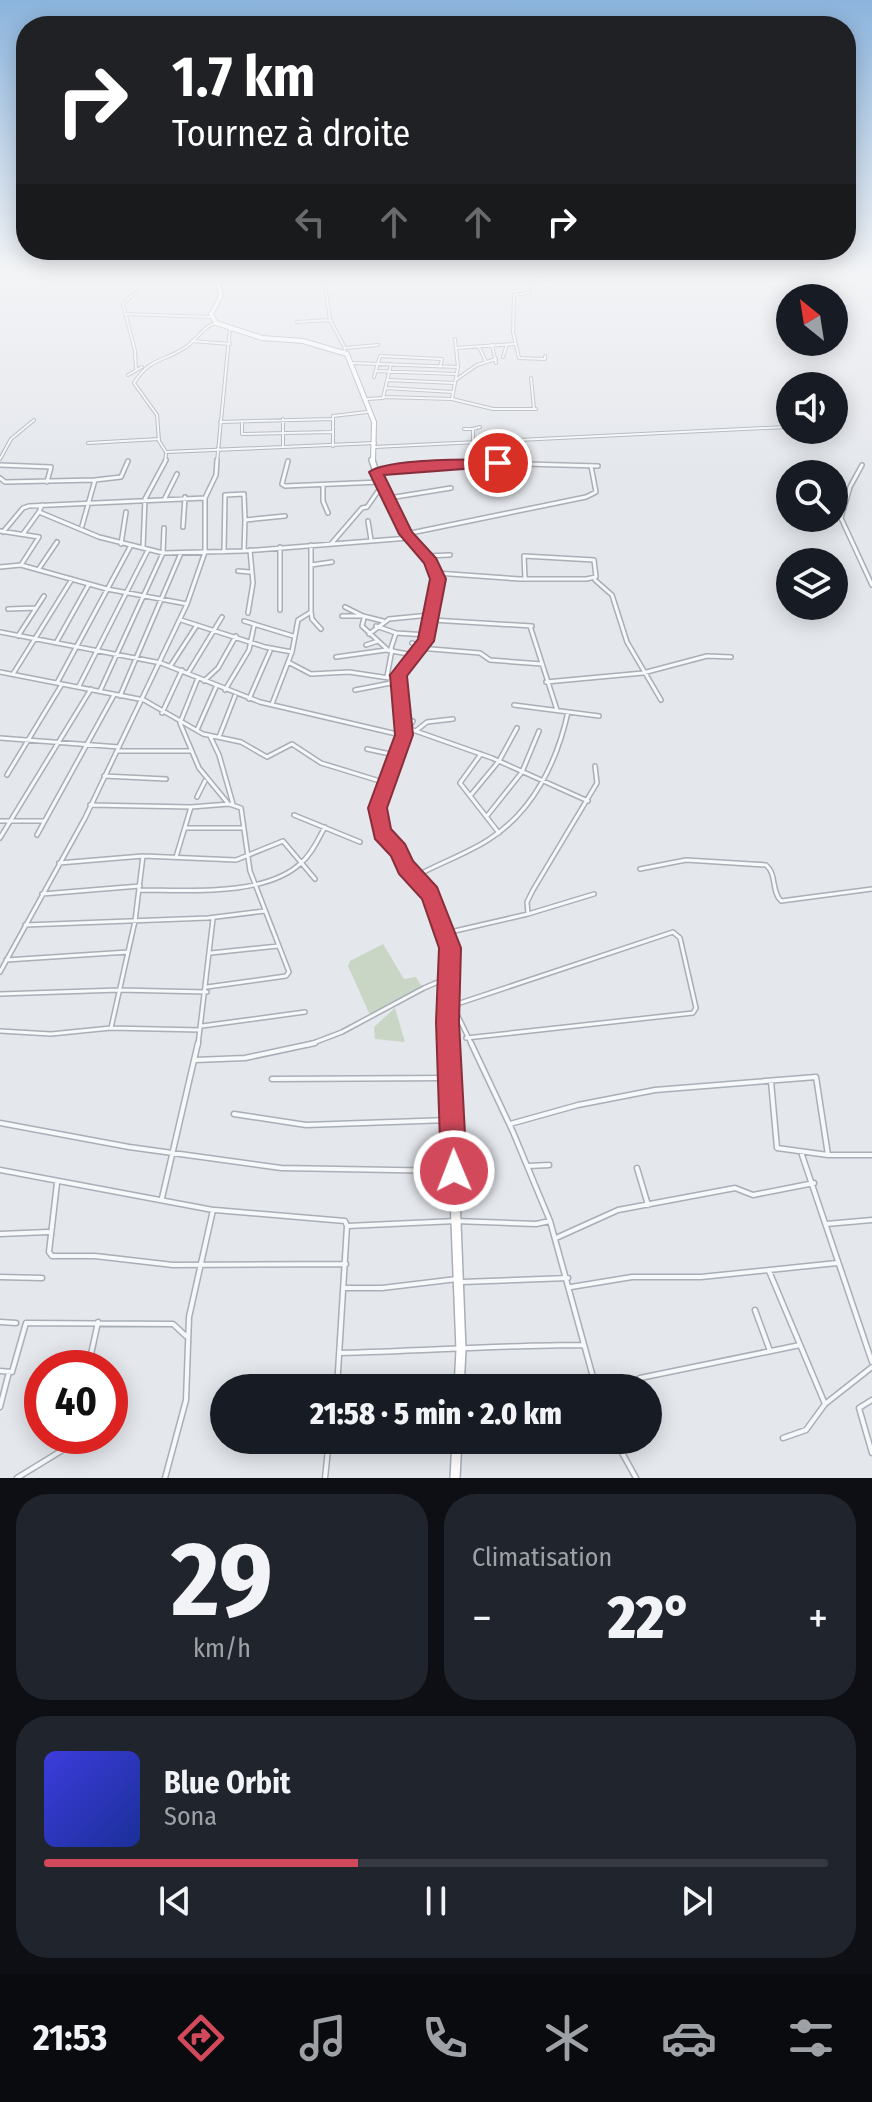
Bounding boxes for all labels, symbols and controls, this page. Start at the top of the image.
text: 1.7 km [172,44,315,111]
icon: right [40,48,144,152]
text: Tournez à droite [172,112,410,156]
icon: left [288,200,332,244]
icon: ahead [372,200,416,244]
icon: ahead [456,200,500,244]
icon: right [540,200,584,244]
north arrow [776,284,848,356]
map controls [776,284,848,620]
button: sound [776,372,848,444]
pin [464,429,532,497]
icon: arrive [476,441,520,485]
button: search [776,460,848,532]
button: layers [776,548,848,620]
position arrow [412,1129,496,1213]
speed limit sign: 40 [24,1350,128,1454]
text: 21:58 · 5 min · 2.0 km [310,1396,562,1432]
text: 29 [171,1518,273,1643]
text: Climatisation [472,1542,612,1573]
text: 22° [608,1582,692,1654]
text: − [472,1592,492,1645]
text: + [808,1592,828,1645]
text: km/h [193,1633,251,1664]
text: Blue Orbit [164,1765,290,1801]
text: Sona [164,1801,217,1832]
icon: previous [153,1879,197,1923]
icon: pause [414,1879,458,1923]
icon: next [675,1879,719,1923]
icon: directions [173,2010,229,2066]
icon: music [295,2010,351,2066]
icon: phone [417,2010,473,2066]
icon: climate [539,2010,595,2066]
icon: car [661,2010,717,2066]
icon: filters [783,2010,839,2066]
text: 21:53 [33,2016,107,2060]

